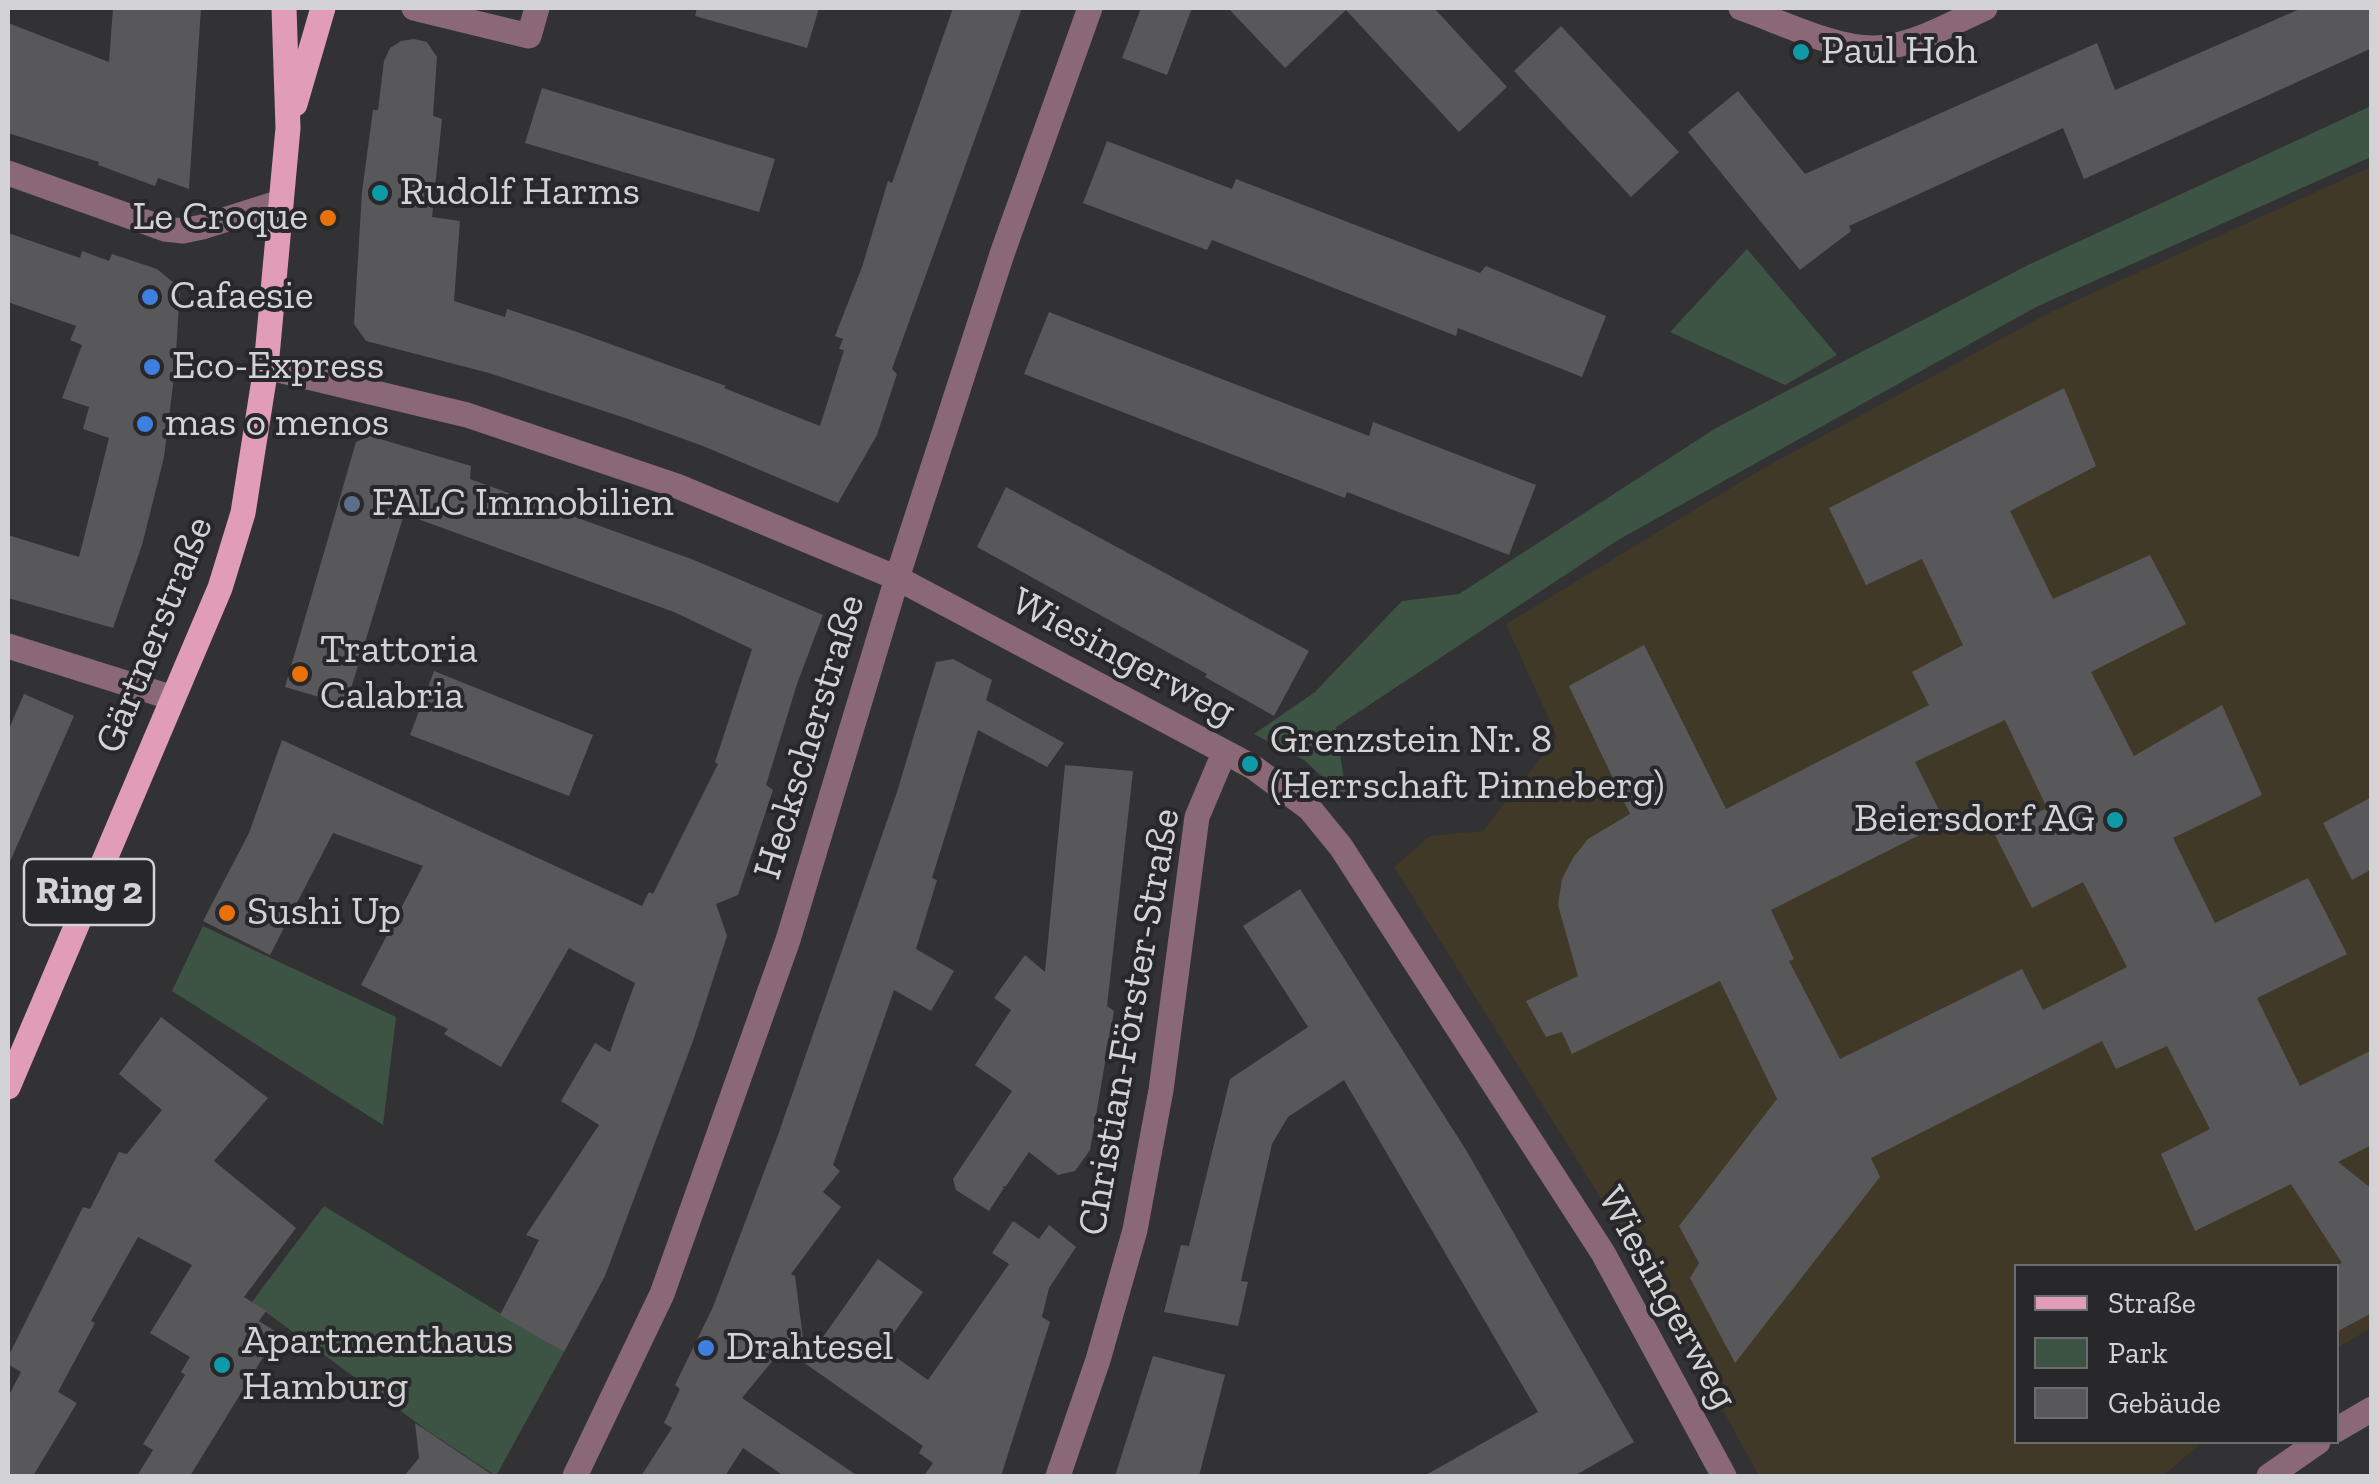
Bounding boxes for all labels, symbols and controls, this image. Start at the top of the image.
place label: Paul Hoh [1821,28,1977,76]
marker: Paul Hoh [1790,41,1812,63]
place label: Rudolf Harms [400,169,640,217]
marker: Rudolf Harms [369,182,391,204]
place label: Le Croque [133,194,308,242]
marker: Le Croque [317,207,339,229]
place label: Cafaesie [170,273,314,321]
marker: Cafaesie [139,286,161,308]
place label: Eco-Express [172,343,384,391]
marker: Eco-Express [141,356,163,378]
place label: mas o menos [165,400,389,448]
marker: mas o menos [134,413,156,435]
place label: FALC Immobilien [372,480,674,528]
marker: FALC Immobilien [341,493,363,515]
street label: Gärtnerstraße [86,510,224,760]
street label: Wiesingerweg [1003,578,1243,736]
street label: Heckscherstraße [744,589,876,885]
place label: Trattoria Calabria [320,627,478,721]
marker: Trattoria Calabria [289,663,311,685]
place label: Grenzstein Nr. 8 (Herrschaft Pinneberg) [1270,717,1665,811]
marker: Grenzstein Nr. 8 (Herrschaft Pinneberg) [1239,753,1261,775]
place label: Beiersdorf AG [1854,796,2095,844]
street label: Christian-Förster-Straße [1069,805,1191,1239]
marker: Beiersdorf AG [2104,809,2126,831]
road number: Ring 2 [24,859,154,925]
place label: Sushi Up [247,889,401,937]
marker: Sushi Up [216,902,238,924]
street label: Wiesingerweg [1586,1178,1748,1418]
legend [2014,1264,2339,1444]
text: Straße [2108,1285,2196,1321]
place label: Apartmenthaus Hamburg [242,1318,513,1412]
place label: Drahtesel [726,1324,893,1372]
text: Park [2108,1335,2168,1371]
marker: Drahtesel [695,1337,717,1359]
marker: Apartmenthaus Hamburg [211,1354,233,1376]
text: Gebäude [2108,1385,2221,1421]

